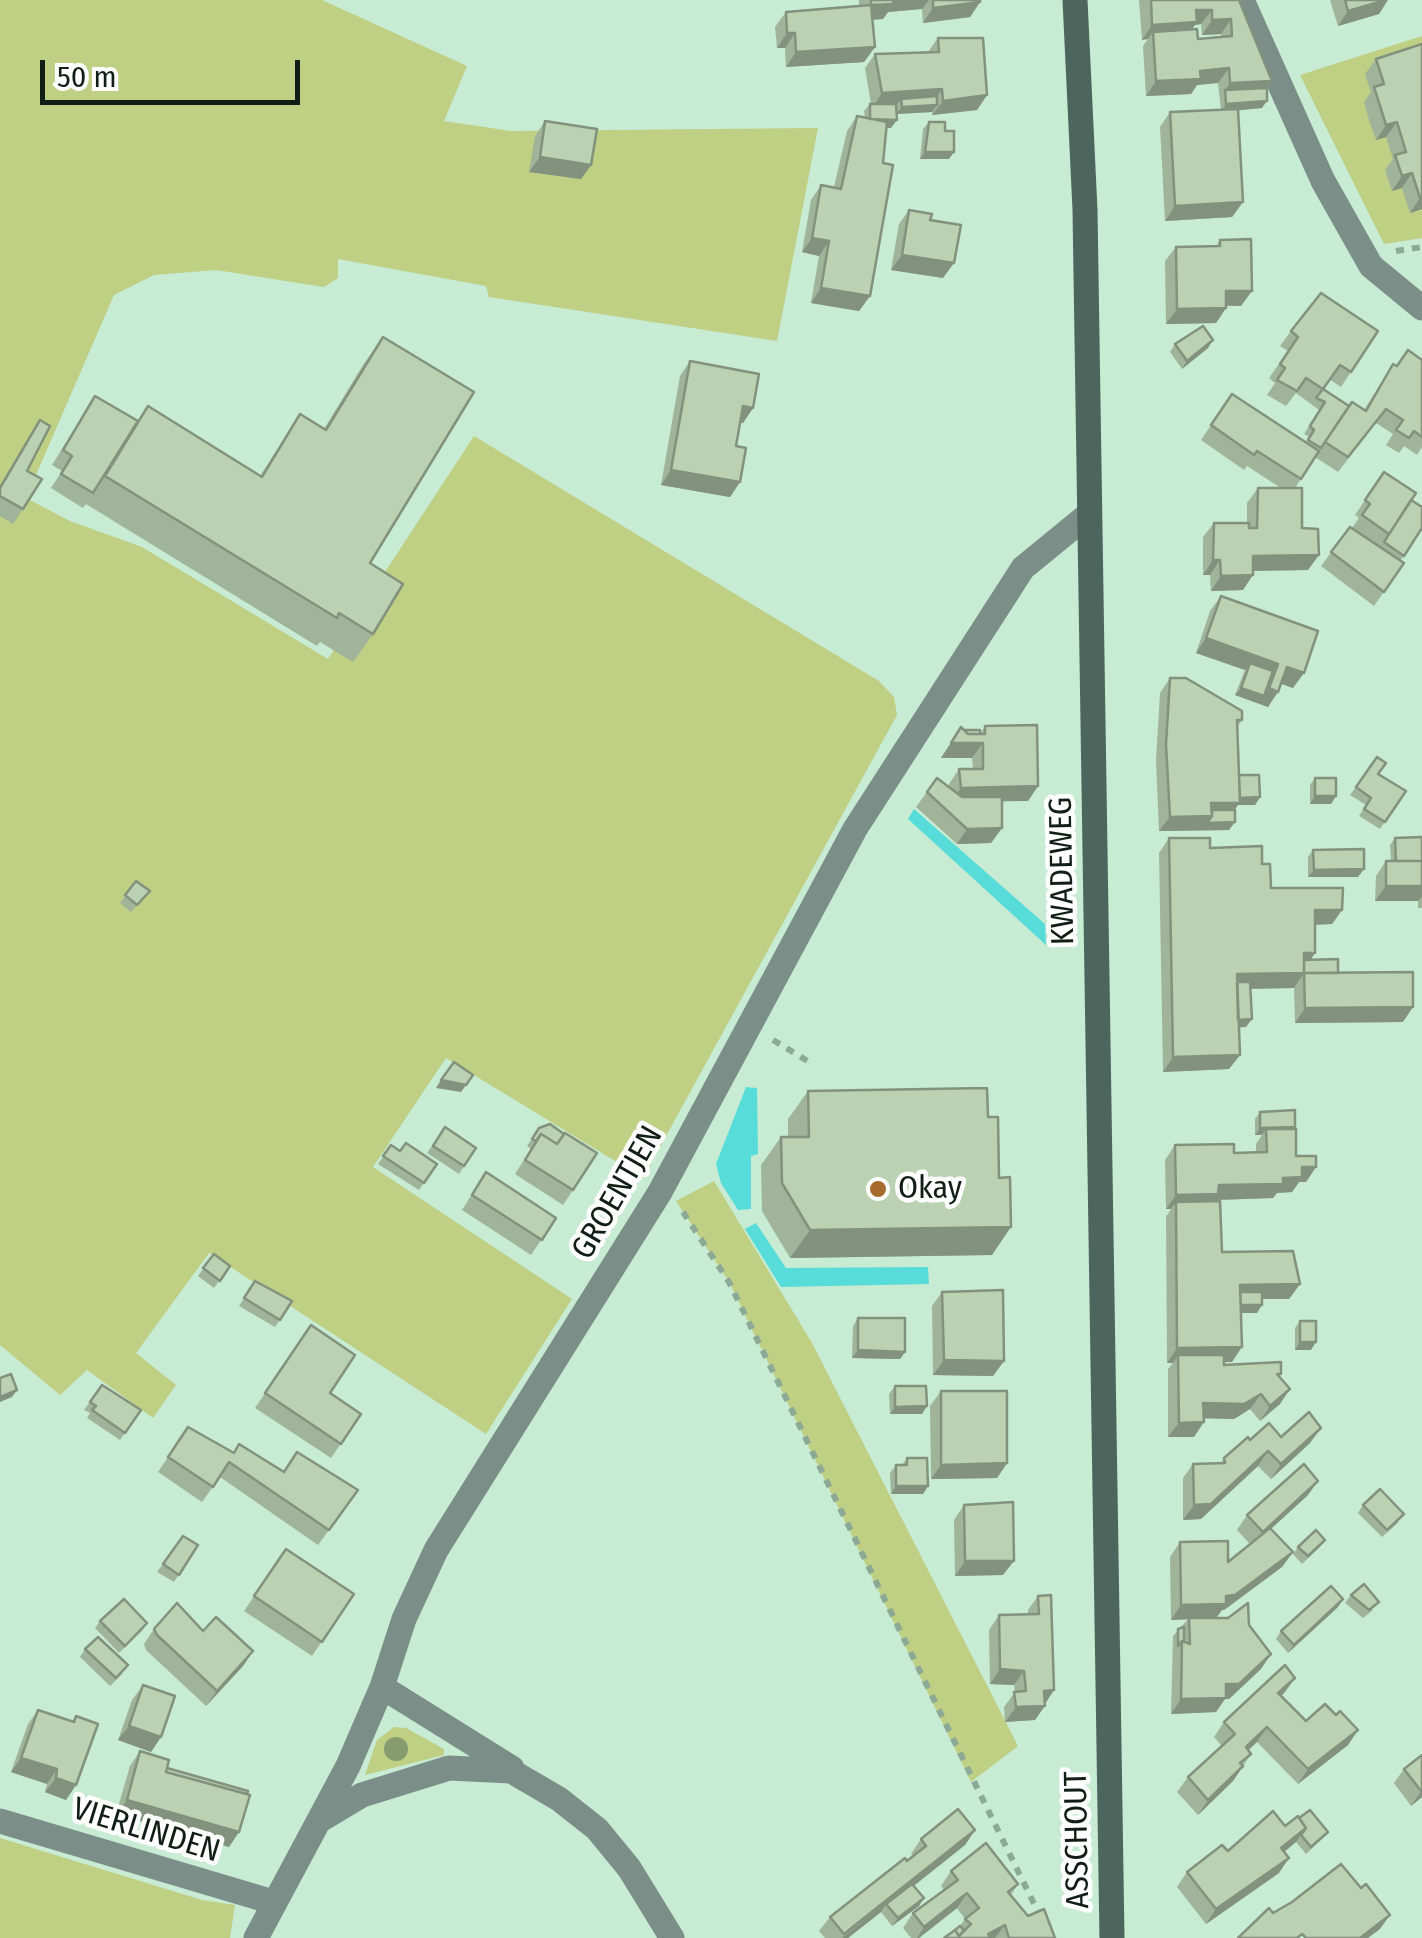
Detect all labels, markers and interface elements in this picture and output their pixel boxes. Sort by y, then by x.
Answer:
scale bar [45,40,305,102]
text: 50 m [57,59,117,95]
street label: KWADEWEG [1043,797,1083,945]
street label: GROENTJEN [564,1120,672,1266]
place label: Okay [898,1170,962,1208]
marker: Okay [867,1178,889,1200]
street label: ASSCHOUT [1058,1771,1098,1909]
street label: VIERLINDEN [68,1790,224,1872]

